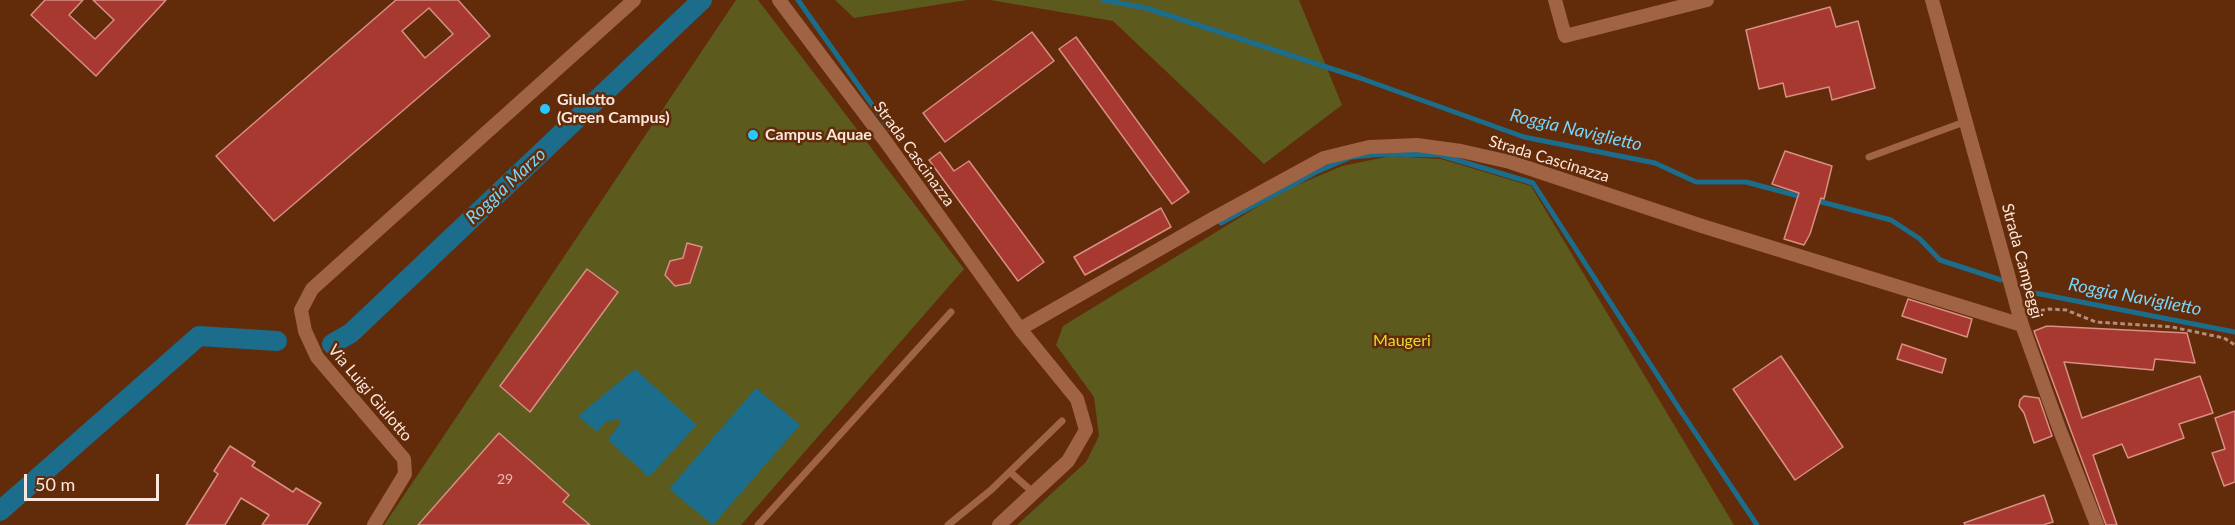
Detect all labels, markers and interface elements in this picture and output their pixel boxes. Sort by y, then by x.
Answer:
place label: Giulotto (Green Campus) [557,90,670,128]
street label: Strada Cascinazza [869,98,959,210]
marker: Giulotto (Green Campus) [538,102,552,116]
water label: Roggia Naviglietto [1508,104,1644,156]
place label: Campus Aquae [765,125,872,145]
marker: Campus Aquae [746,128,760,142]
street label: Strada Cascinazza [1486,132,1612,186]
water label: Roggia Marzo [461,143,551,229]
street label: Strada Campeggi [1997,201,2047,321]
water label: Roggia Naviglietto [2067,274,2203,320]
park label: Maugeri [1373,331,1431,351]
street label: Via Luigi Giulotto [324,341,416,445]
scale bar [27,462,162,500]
house number: 29 [497,471,513,487]
text: 50 m [35,473,75,495]

